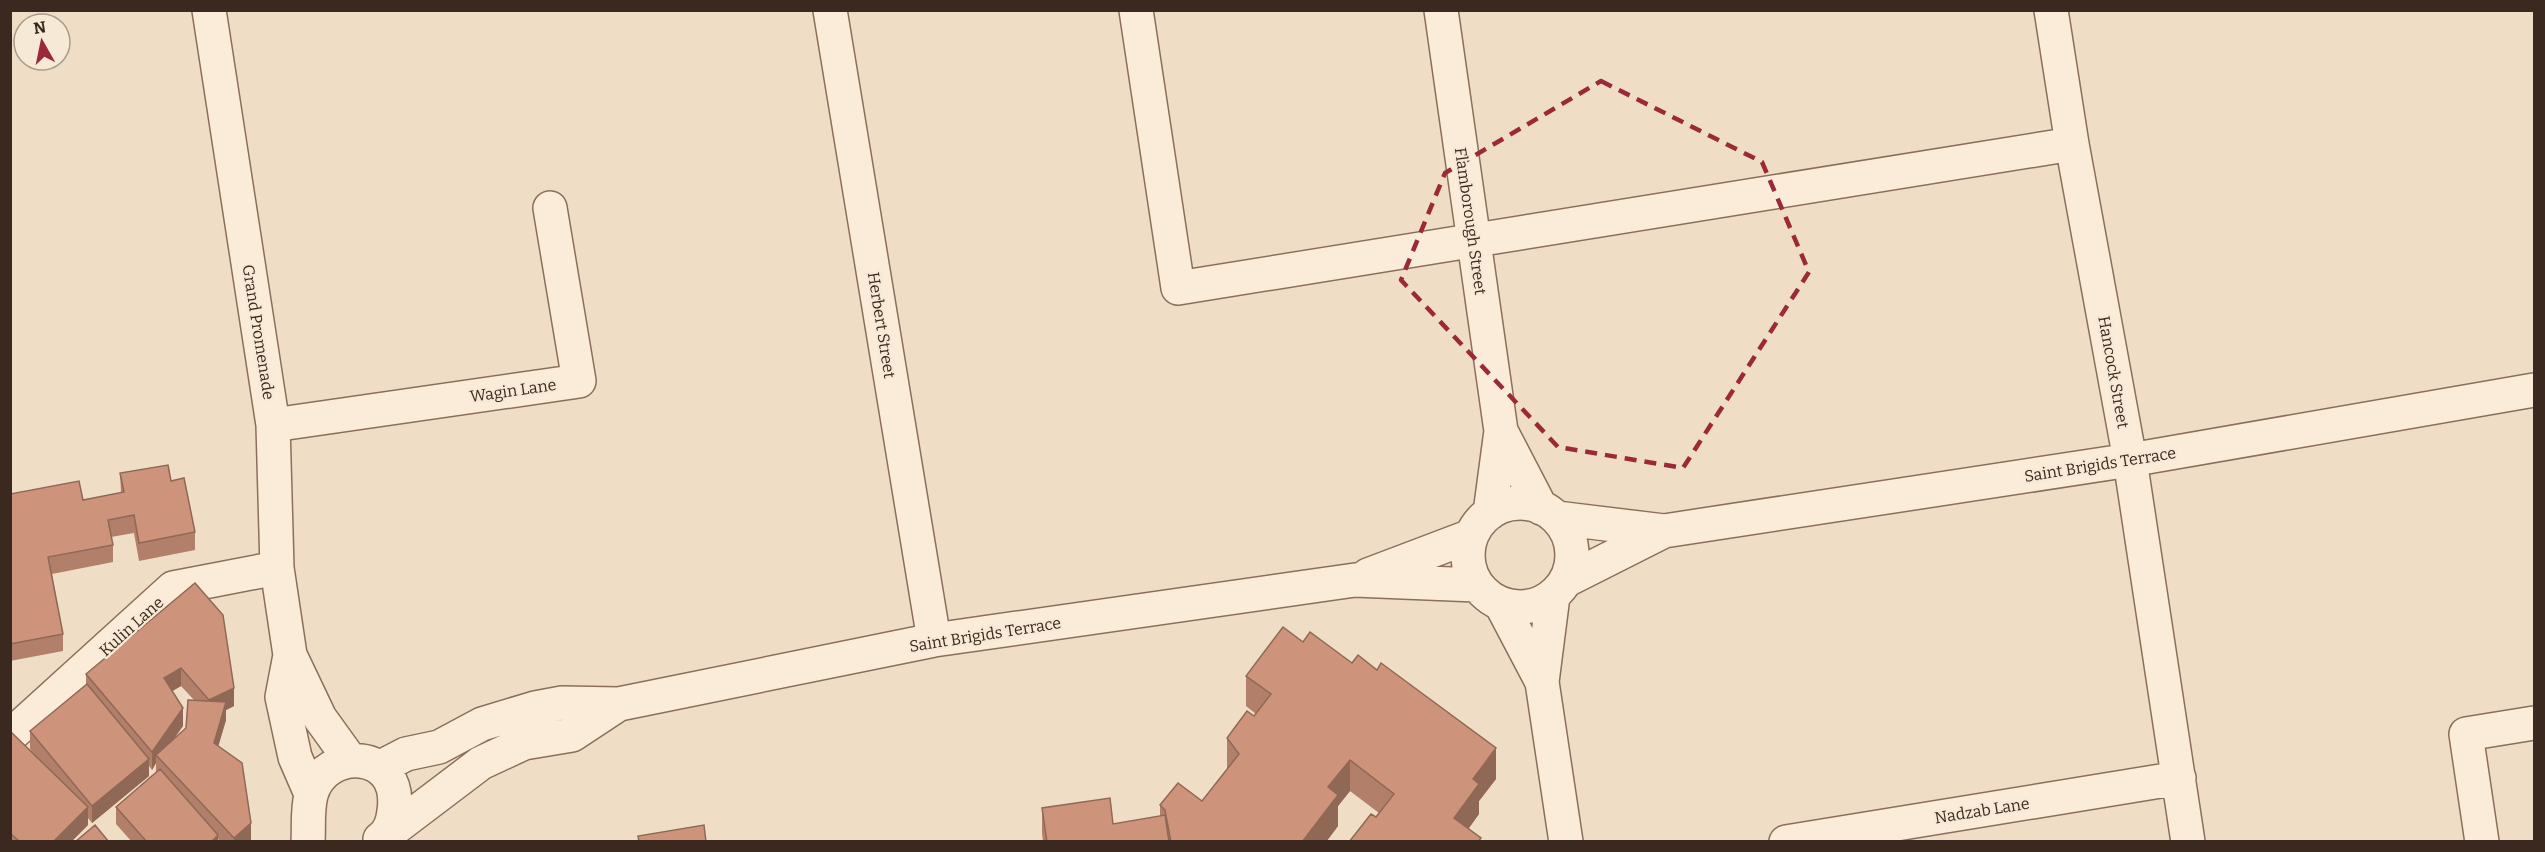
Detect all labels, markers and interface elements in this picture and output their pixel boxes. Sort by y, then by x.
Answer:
north arrow [12,12,72,72]
text: N [32,17,47,38]
street label: Flamborough Street [1451,146,1490,296]
street label: Grand Promenade [238,263,279,401]
street label: Herbert Street [864,271,899,380]
street label: Hancock Street [2094,314,2133,430]
street label: Wagin Lane [469,375,557,406]
street label: Saint Brigids Terrace [2023,443,2177,486]
street label: Kulin Lane [95,593,167,660]
street label: Saint Brigids Terrace [908,613,1062,656]
street label: Nadzab Lane [1933,794,2031,827]

